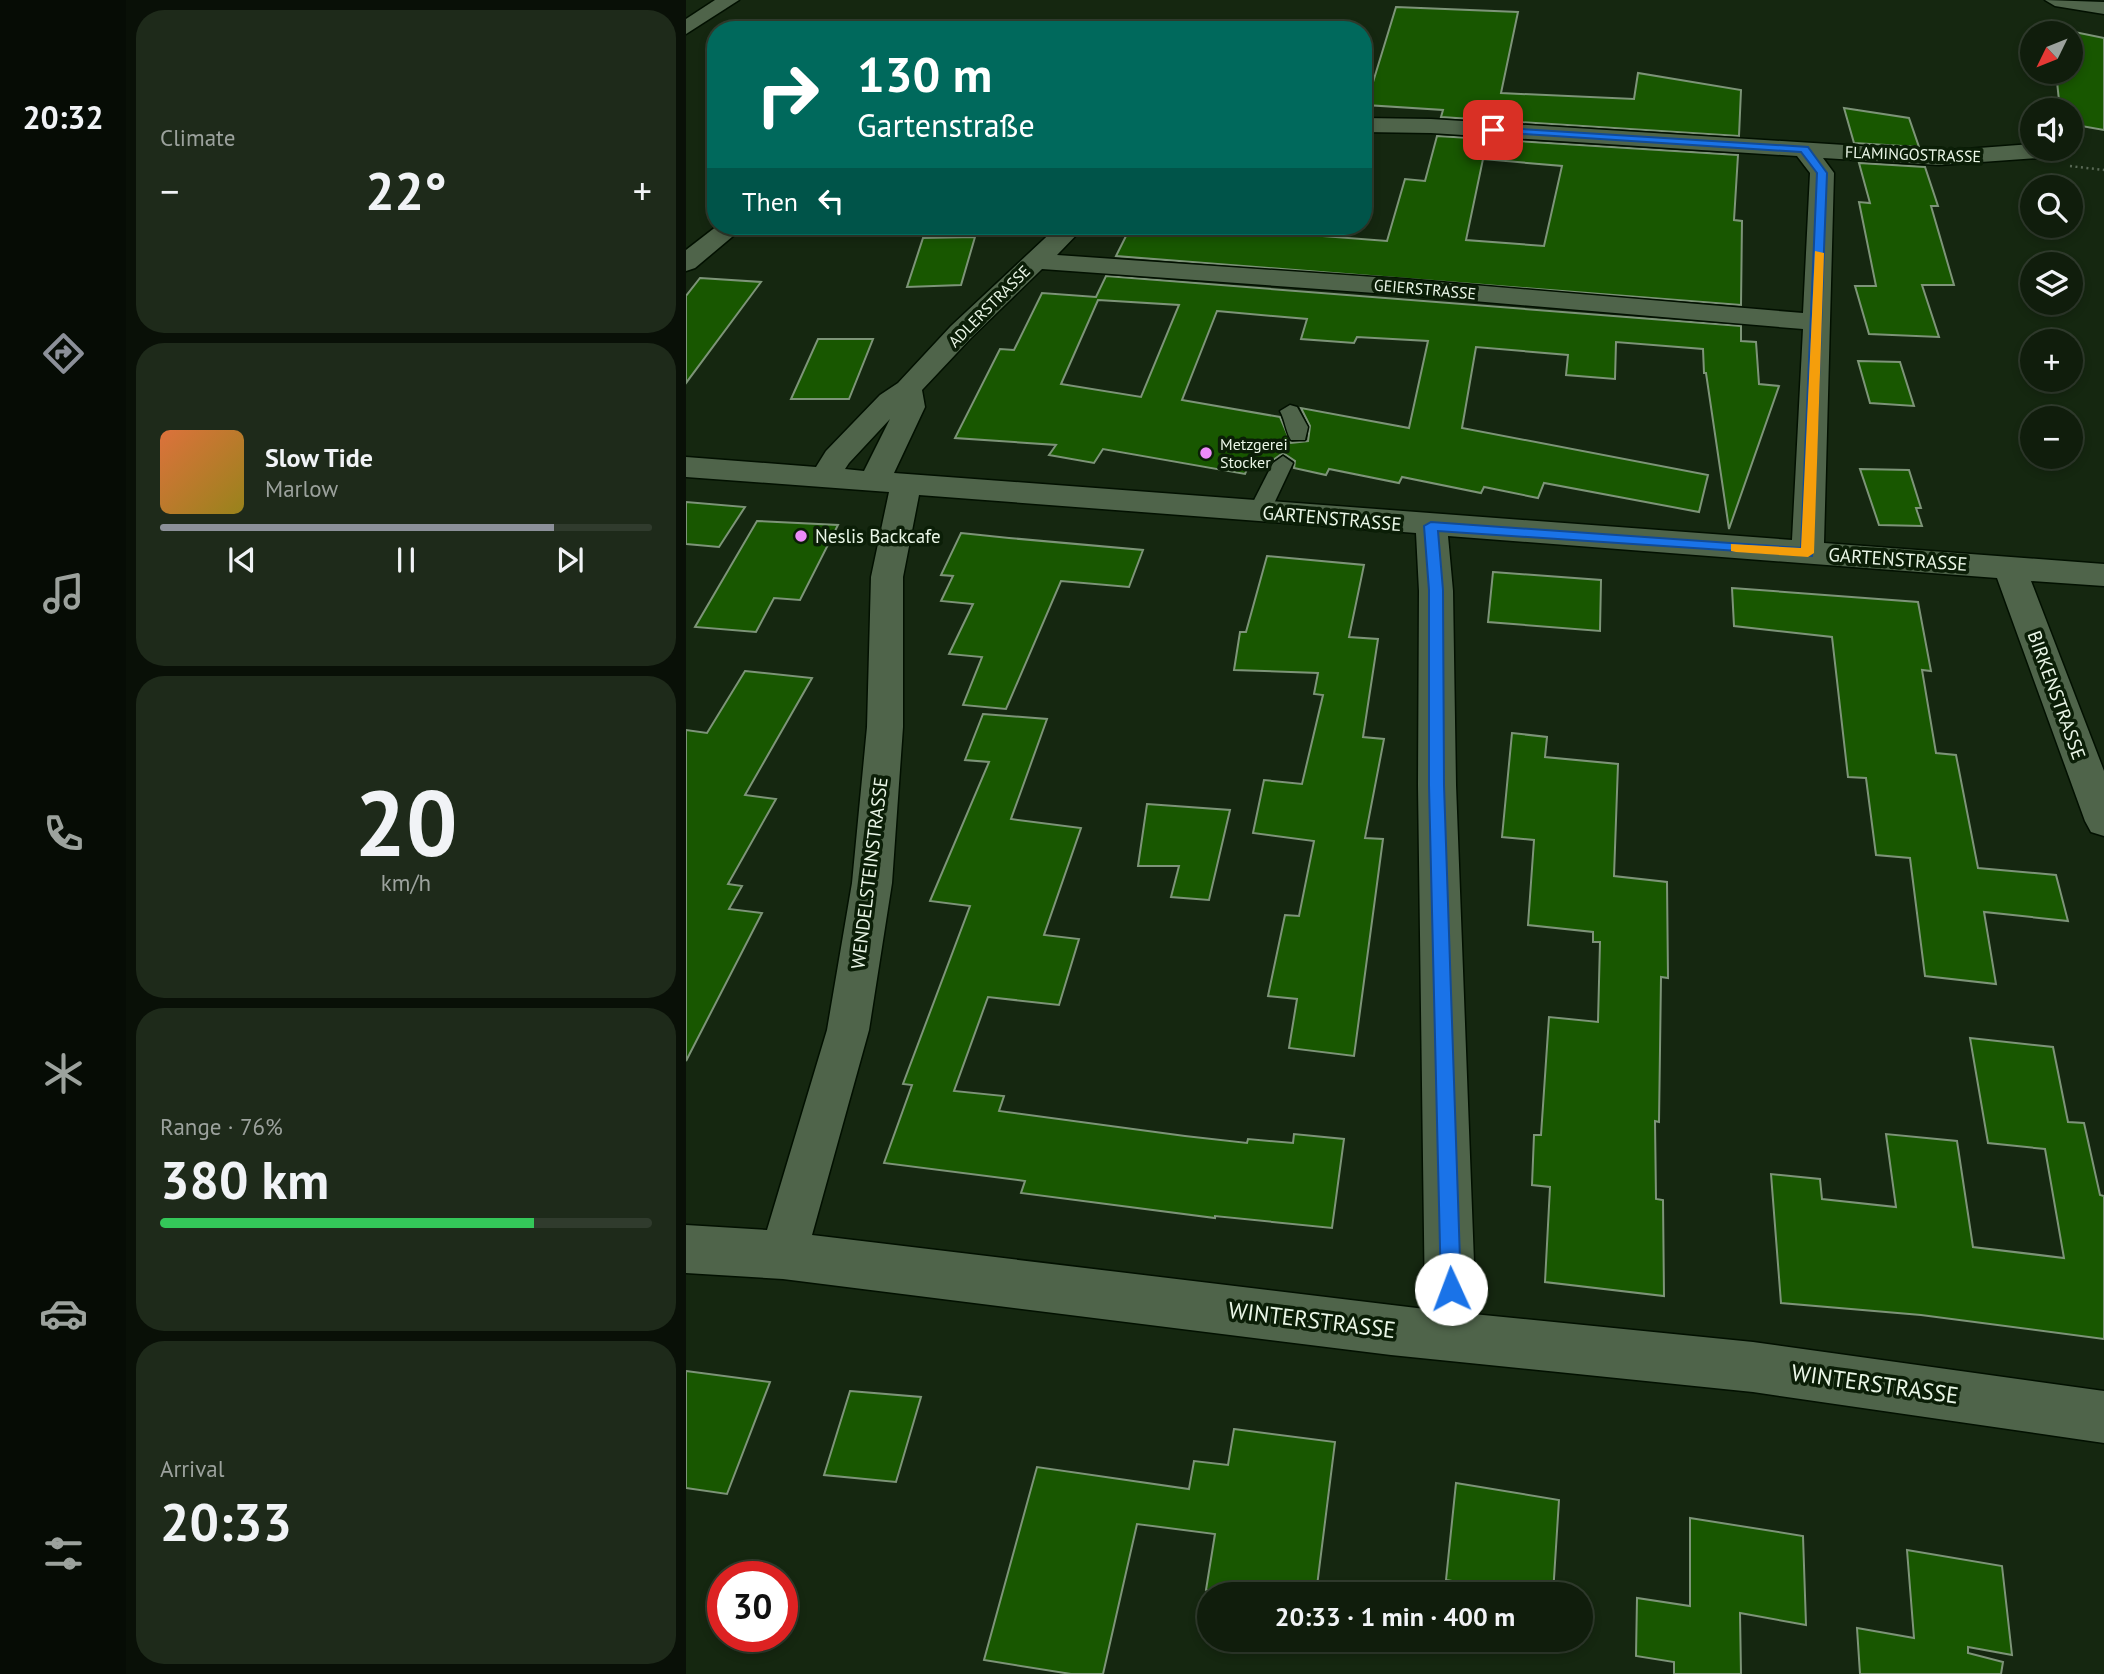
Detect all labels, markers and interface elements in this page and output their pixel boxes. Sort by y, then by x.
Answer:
north arrow [2020,21,2082,84]
map controls [2020,21,2083,469]
text: 130 m [857,42,992,106]
icon: right [742,49,833,140]
text: 20:32 [22,96,104,138]
button: sound [2020,98,2083,161]
pin [1463,100,1523,160]
text: Gartenstraße [857,104,1035,146]
icon: arrive [1474,111,1512,149]
text: Climate [160,123,235,152]
street label: FLAMINGOSTRASSE [1845,142,1981,166]
text: 22° [365,157,447,224]
text: − [160,166,179,215]
text: + [633,166,652,215]
button: search [2020,175,2083,238]
icon: left [812,182,850,220]
text: Then [742,185,798,218]
button: layers [2020,252,2083,315]
street label: ADLERSTRASSE [944,261,1034,351]
street label: GEIERSTRASSE [1373,275,1477,303]
icon: directions [39,329,88,378]
button: + [2020,329,2083,392]
button: − [2020,406,2083,469]
place label: Metzgerei Stocker [1220,434,1288,472]
text: Slow Tide [265,441,373,474]
marker: Metzgerei Stocker [1198,445,1214,461]
text: Marlow [265,474,338,503]
street label: GARTENSTRASSE [1262,500,1402,536]
place label: Neslis Backcafe [815,524,941,548]
marker: Neslis Backcafe [793,528,809,544]
icon: previous [223,541,261,579]
icon: pause [387,541,425,579]
icon: next [551,541,589,579]
street label: GARTENSTRASSE [1828,542,1968,576]
icon: music [39,569,88,618]
street label: BIRKENSTRASSE [2023,627,2091,763]
text: 20 [354,763,458,881]
street label: WENDELSTEINSTRASSE [845,776,893,970]
icon: phone [39,809,88,858]
text: km/h [381,868,431,897]
icon: climate [39,1049,88,1098]
text: Range · 76% [160,1112,283,1141]
text: 380 km [160,1146,329,1213]
position arrow [1414,1252,1488,1326]
icon: car [39,1289,88,1338]
street label: WINTERSTRASSE [1227,1295,1397,1344]
street label: WINTERSTRASSE [1790,1357,1960,1410]
text: Arrival [160,1454,224,1483]
text: 20:33 [160,1488,292,1555]
icon: filters [39,1529,88,1578]
speed limit sign: 30 [707,1561,798,1652]
text: 20:33 · 1 min · 400 m [1275,1600,1515,1633]

